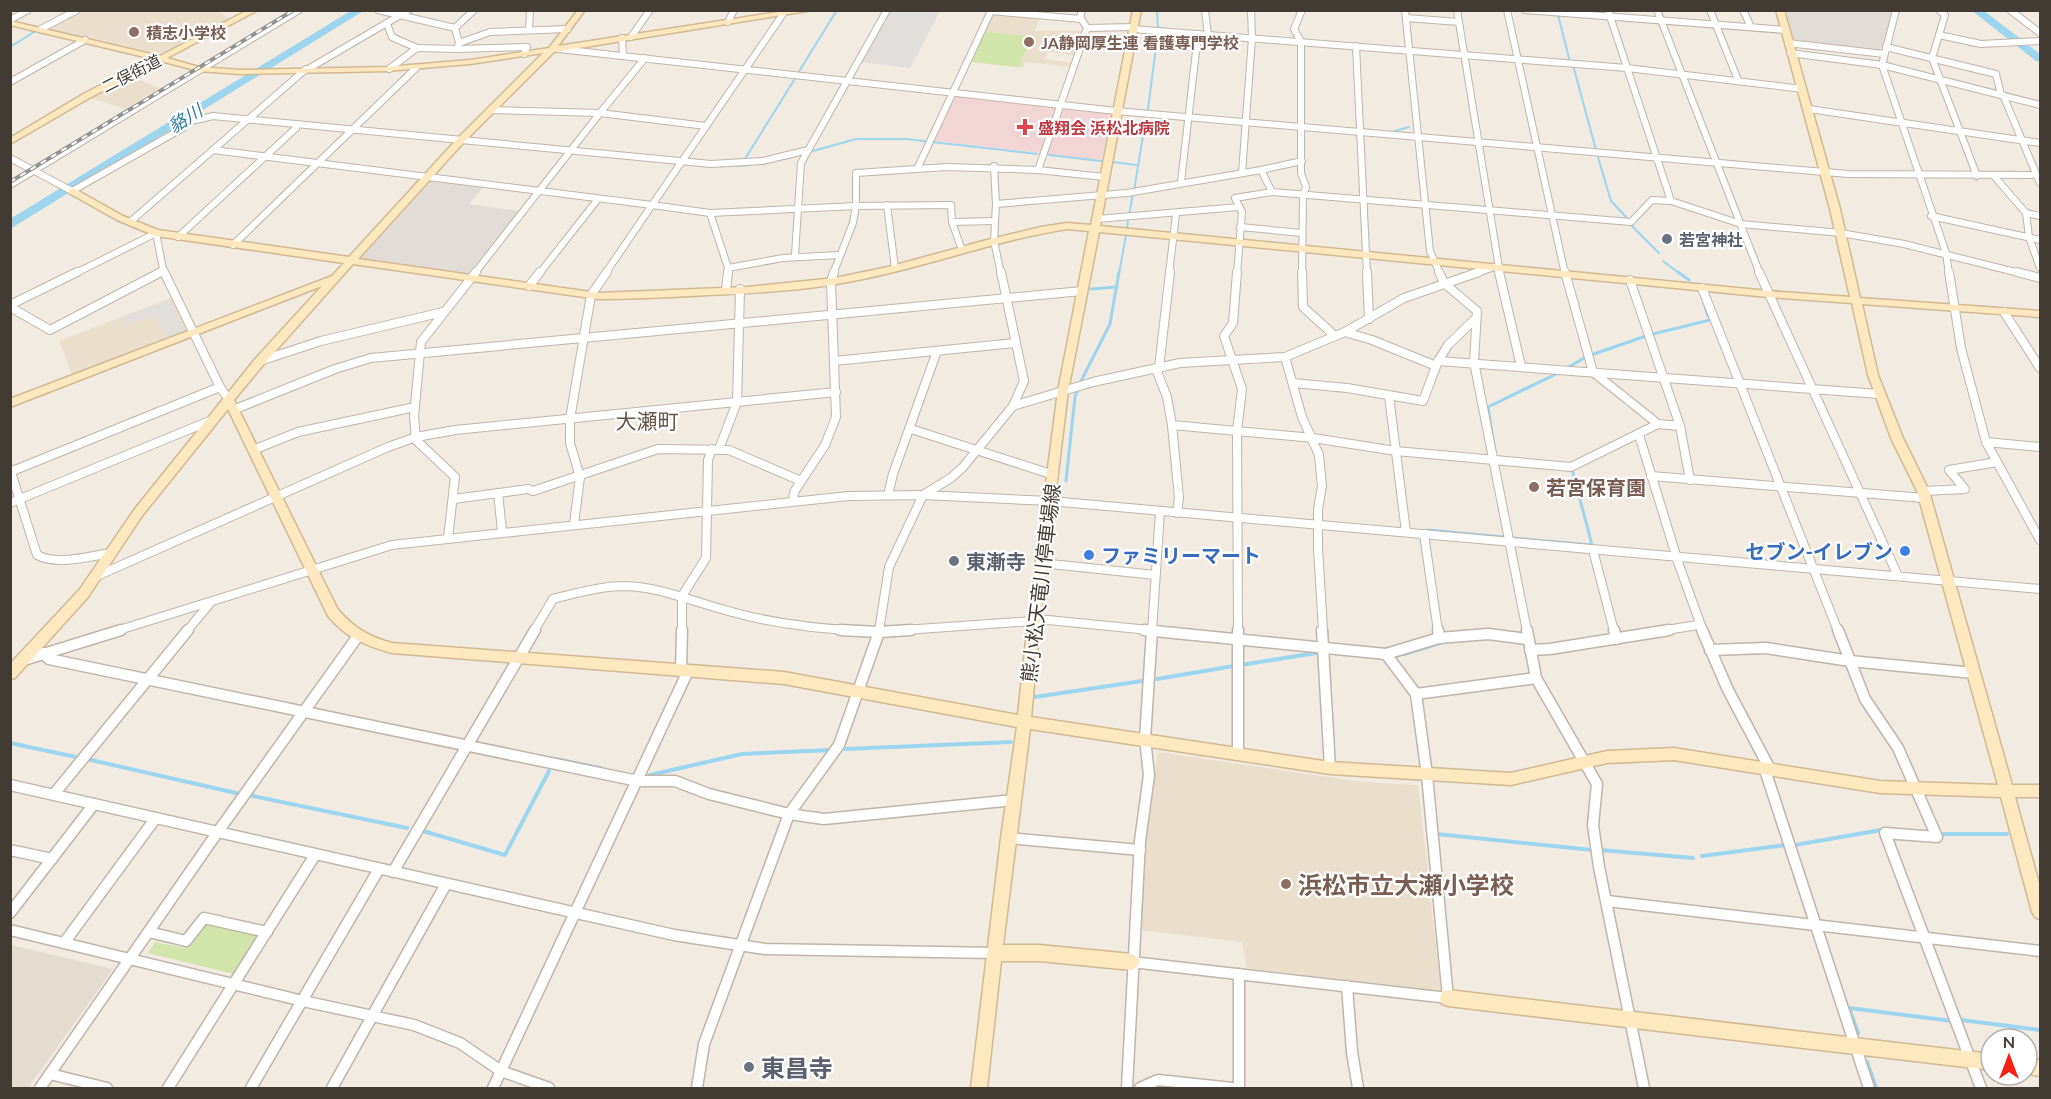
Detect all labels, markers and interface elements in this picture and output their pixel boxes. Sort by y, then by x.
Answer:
place label: 積志小学校 [146,23,226,42]
marker: 積志小学校 [127,25,141,39]
place label: JA静岡厚生連 看護専門学校 [1041,33,1239,52]
marker: JA静岡厚生連 看護専門学校 [1022,35,1036,49]
street label: 二俣街道 [98,50,164,96]
water label: 貉川 [164,98,208,137]
marker: 盛翔会 浜松北病院 [1016,118,1034,136]
place label: 盛翔会 浜松北病院 [1038,118,1170,137]
place label: 若宮神社 [1679,230,1743,249]
marker: 若宮神社 [1660,232,1674,246]
district label: 大瀬町 [616,408,679,433]
place label: 若宮保育園 [1546,475,1646,499]
marker: 若宮保育園 [1527,480,1541,494]
street label: 熊小松天竜川停車場線 [1016,482,1064,684]
place label: セブン-イレブン [1746,539,1893,563]
place label: ファミリーマート [1101,543,1261,567]
marker: セブン-イレブン [1898,544,1912,558]
marker: ファミリーマート [1082,548,1096,562]
place label: 東漸寺 [966,549,1026,573]
marker: 東漸寺 [947,554,961,568]
place label: 浜松市立大瀬小学校 [1298,870,1514,899]
marker: 浜松市立大瀬小学校 [1279,877,1293,891]
north arrow [1979,1027,2039,1087]
text: N [2003,1032,2015,1051]
place label: 東昌寺 [761,1053,833,1082]
marker: 東昌寺 [742,1060,756,1074]

